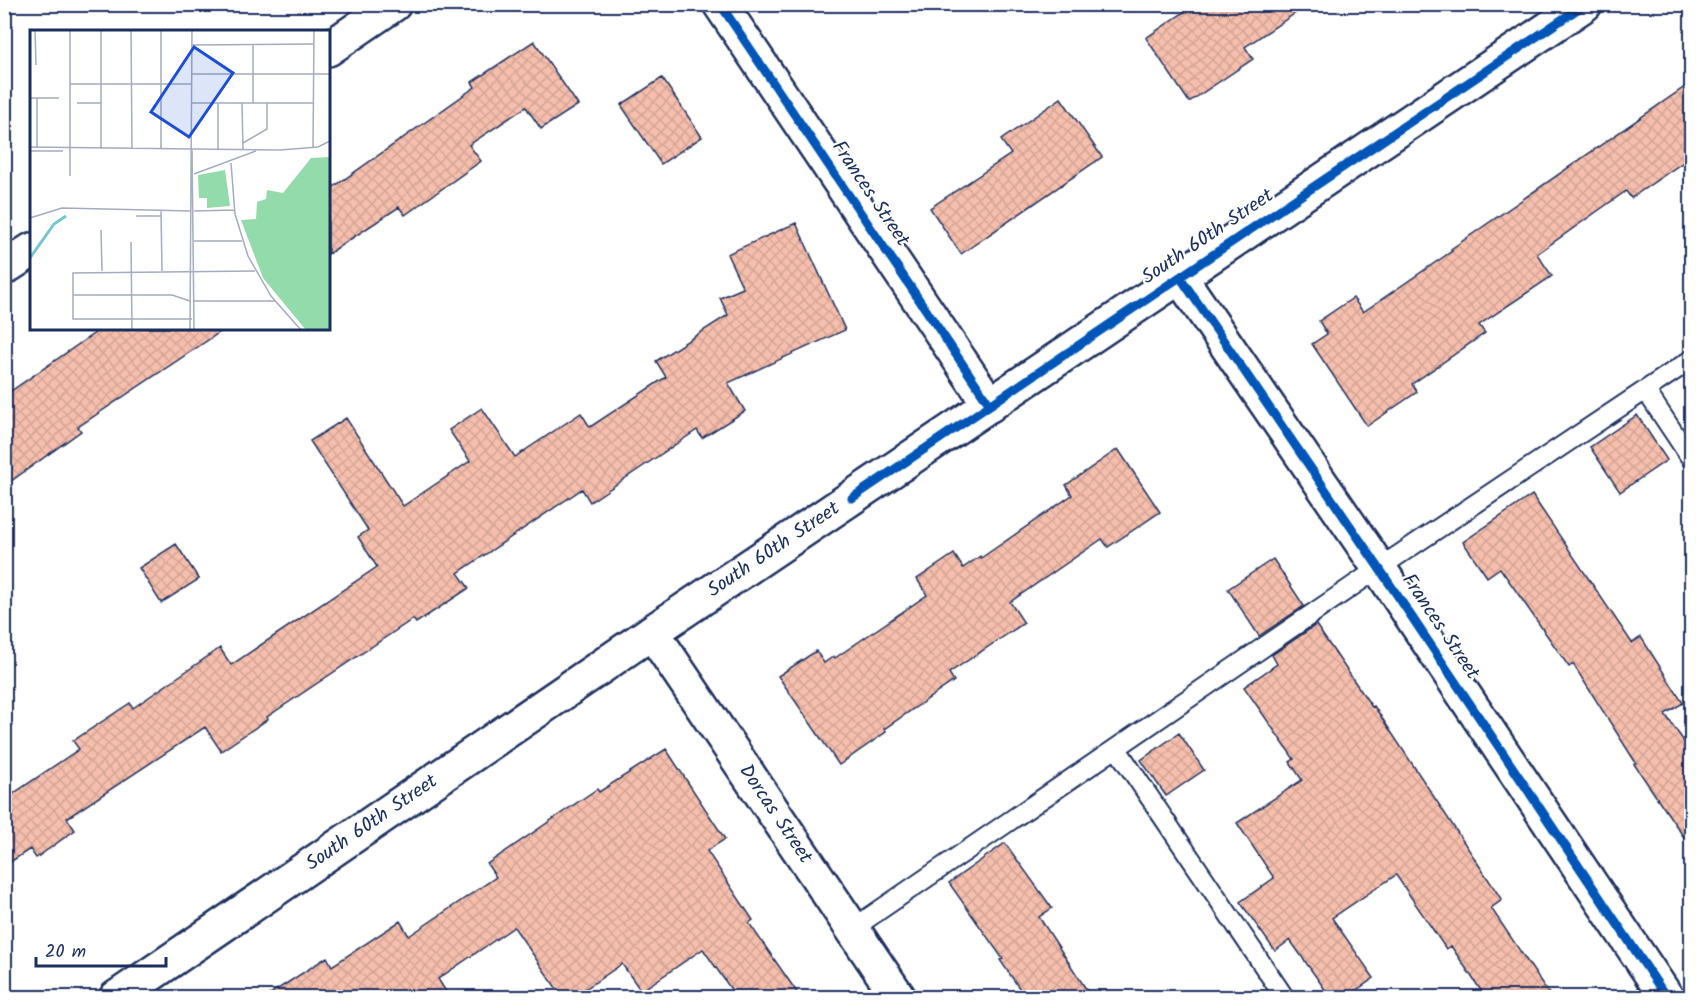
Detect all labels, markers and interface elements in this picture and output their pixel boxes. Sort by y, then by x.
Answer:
inset map [30,30,330,330]
street label: Frances Street [823,134,918,254]
street label: South 60th Street [1135,181,1281,293]
street label: South 60th Street [701,493,847,606]
street label: Frances Street [1393,567,1488,687]
street label: Dorcas Street [730,758,820,871]
street label: South 60th Street [299,766,445,880]
scale bar [36,930,166,968]
text: 20 m [45,938,86,967]

